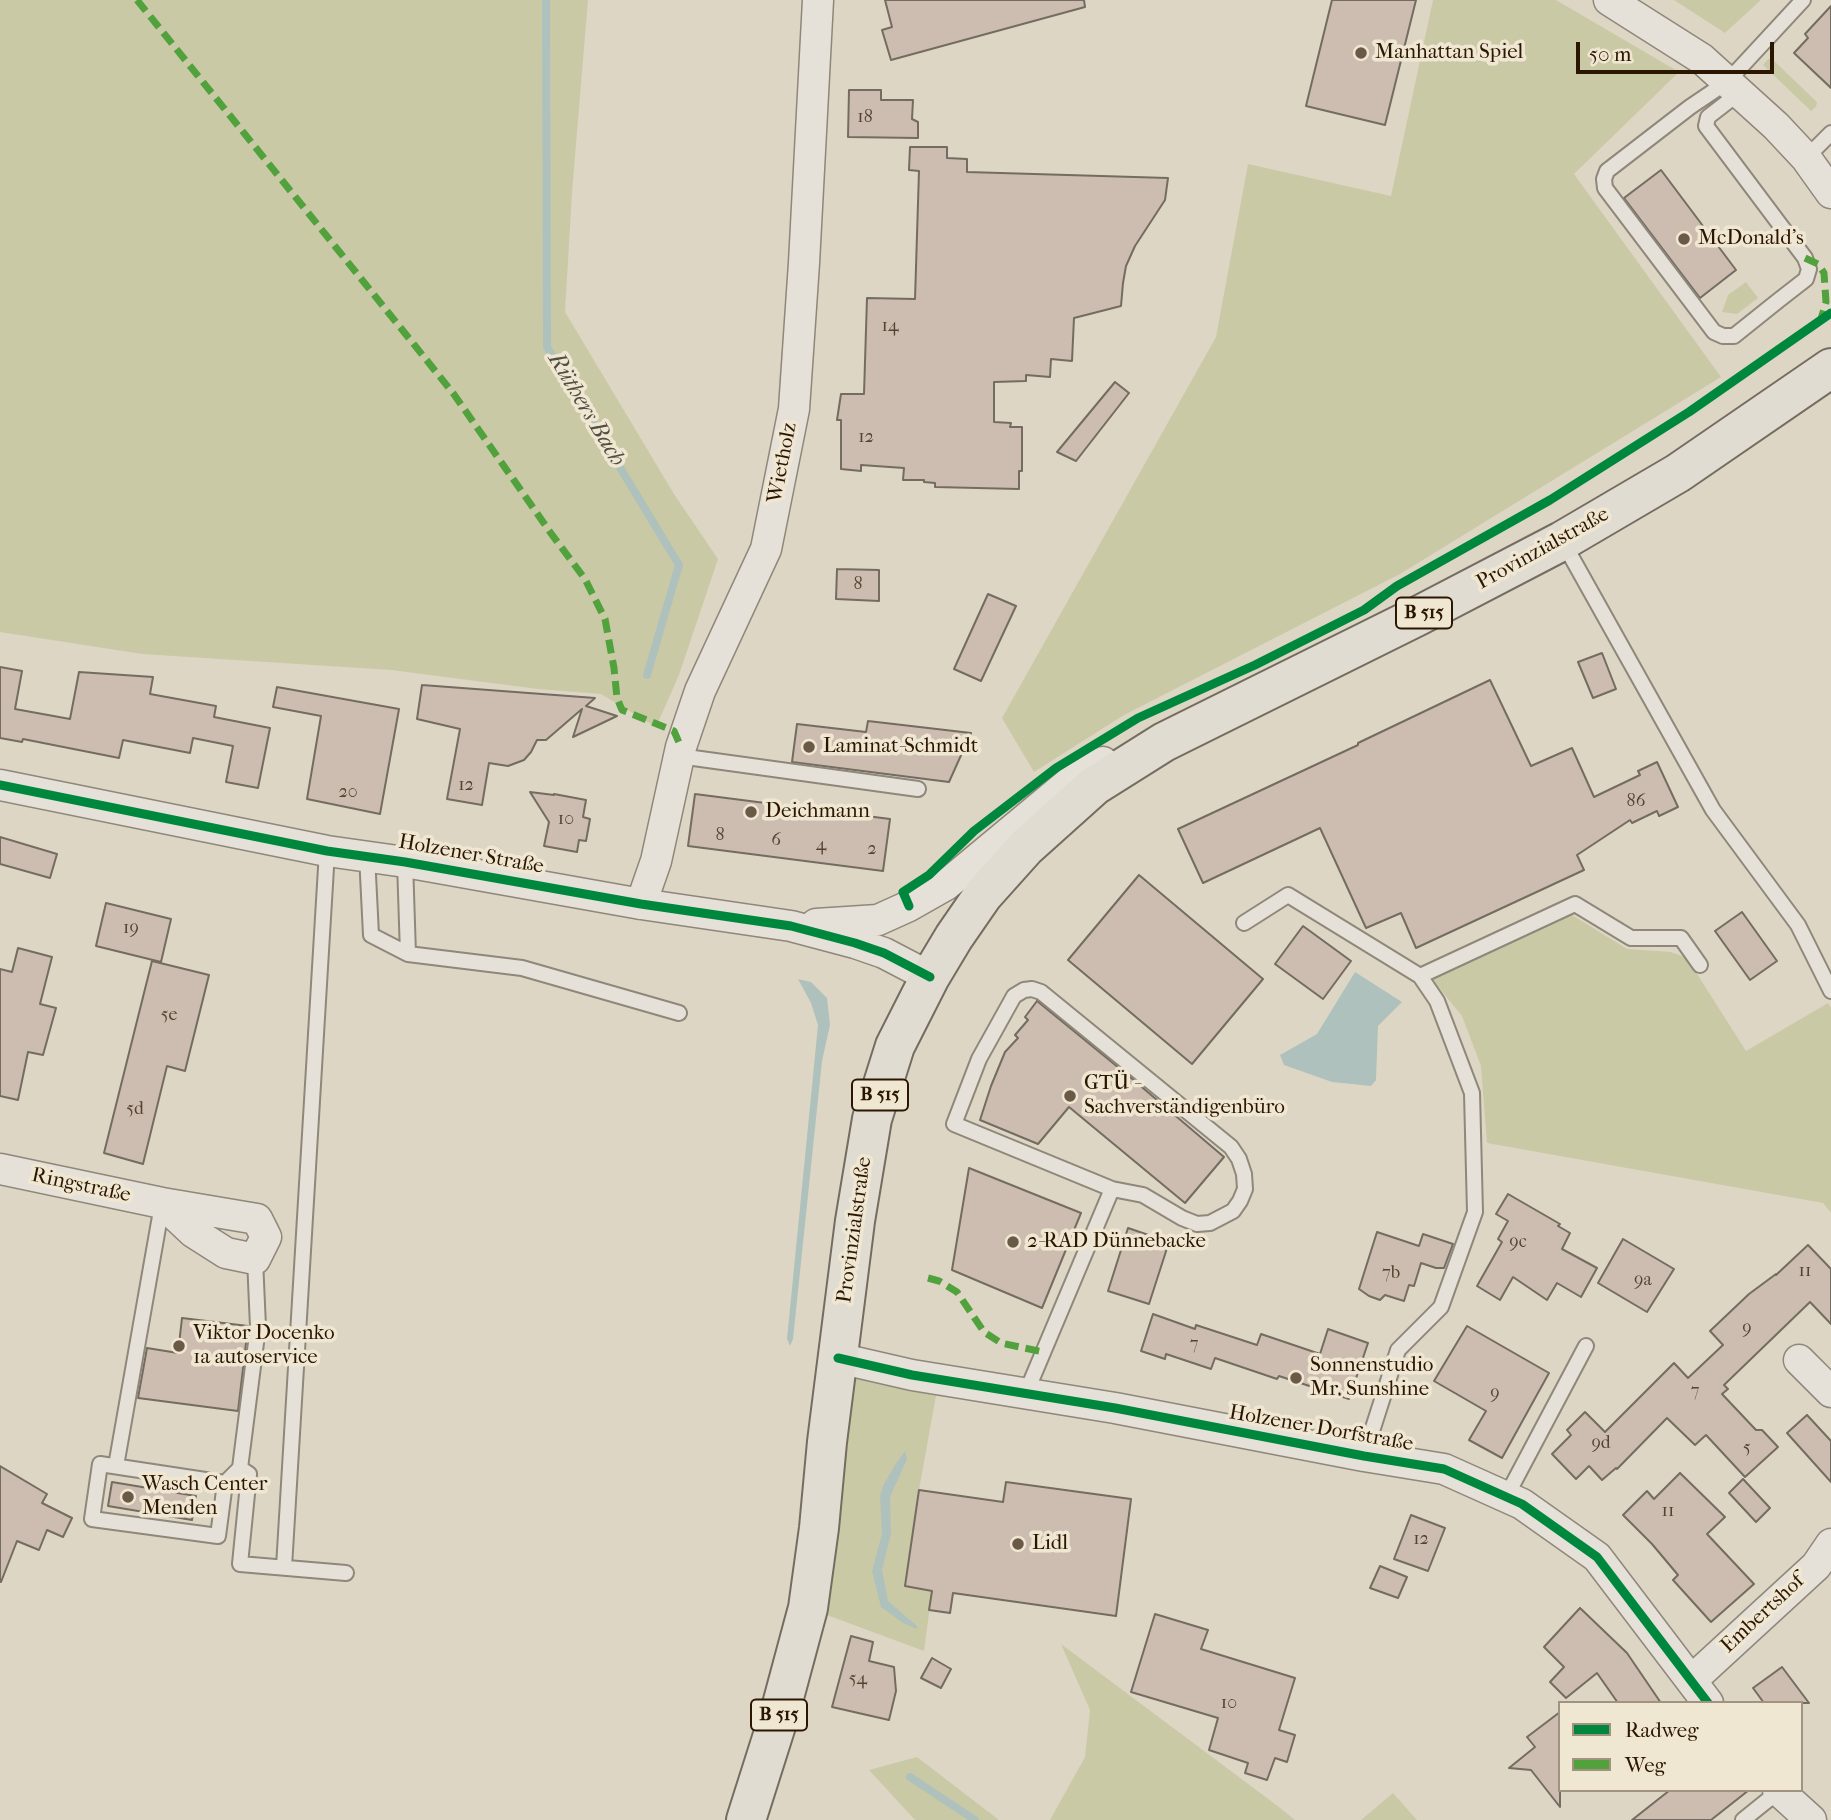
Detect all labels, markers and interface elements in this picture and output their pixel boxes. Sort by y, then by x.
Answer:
scale bar [1579,28,1777,72]
place label: Manhattan Spiel [1375,40,1523,66]
text: 50 m [1589,42,1632,66]
marker: Manhattan Spiel [1353,45,1369,61]
house number: 18 [857,107,873,129]
place label: McDonald's [1698,226,1804,252]
marker: McDonald's [1676,231,1692,247]
house number: 14 [881,316,899,338]
water label: Rüthers Bach [541,348,631,472]
street label: Wietholz [763,420,803,506]
house number: 12 [858,427,874,449]
street label: Provinzialstraße [1472,502,1614,596]
house number: 8 [853,574,863,596]
road number: B 515 [1396,598,1452,628]
place label: Laminat-Schmidt [823,734,978,760]
marker: Laminat-Schmidt [801,739,817,755]
house number: 12 [458,775,474,797]
house number: 20 [338,782,358,804]
house number: 86 [1627,791,1645,813]
place label: Deichmann [765,799,870,825]
marker: Deichmann [743,804,759,820]
house number: 10 [558,809,574,831]
house number: 8 [715,825,725,847]
street label: Holzener Straße [396,830,546,880]
house number: 6 [771,830,781,852]
house number: 4 [816,835,826,857]
house number: 2 [867,839,877,861]
house number: 19 [123,918,139,940]
house number: 5e [161,1005,177,1027]
place label: GTÜ - Sachverständigenbüro [1084,1071,1285,1121]
road number: B 515 [852,1079,908,1110]
marker: GTÜ - Sachverständigenbüro [1062,1088,1078,1104]
house number: 5d [126,1099,144,1121]
street label: Provinzialstraße [832,1155,878,1305]
street label: Ringstraße [29,1163,133,1209]
place label: 2-RAD Dünnebacke [1027,1229,1206,1255]
house number: 9c [1509,1232,1527,1254]
marker: 2-RAD Dünnebacke [1005,1234,1021,1250]
house number: 11 [1799,1261,1811,1283]
house number: 7b [1382,1263,1400,1285]
house number: 9a [1634,1270,1652,1292]
house number: 9 [1742,1318,1752,1340]
place label: Viktor Docenko 1a autoservice [193,1321,335,1371]
house number: 7 [1190,1334,1198,1356]
marker: Viktor Docenko 1a autoservice [171,1338,187,1354]
place label: Sonnenstudio Mr. Sunshine [1310,1353,1433,1403]
marker: Sonnenstudio Mr. Sunshine [1288,1370,1304,1386]
house number: 7 [1691,1381,1699,1403]
house number: 9 [1490,1383,1500,1405]
street label: Holzener Dorfstraße [1227,1400,1415,1458]
house number: 9d [1591,1433,1611,1455]
house number: 5 [1743,1438,1751,1460]
place label: Wasch Center Menden [142,1472,267,1522]
marker: Wasch Center Menden [120,1489,136,1505]
house number: 11 [1662,1501,1674,1523]
house number: 12 [1413,1529,1429,1551]
place label: Lidl [1032,1531,1068,1557]
marker: Lidl [1010,1536,1026,1552]
street label: Embertshof [1716,1569,1810,1659]
house number: 54 [849,1669,867,1691]
house number: 10 [1221,1693,1237,1715]
road number: B 515 [751,1700,807,1730]
legend [1558,1701,1803,1792]
text: Radweg [1625,1718,1698,1742]
text: Weg [1625,1753,1666,1777]

